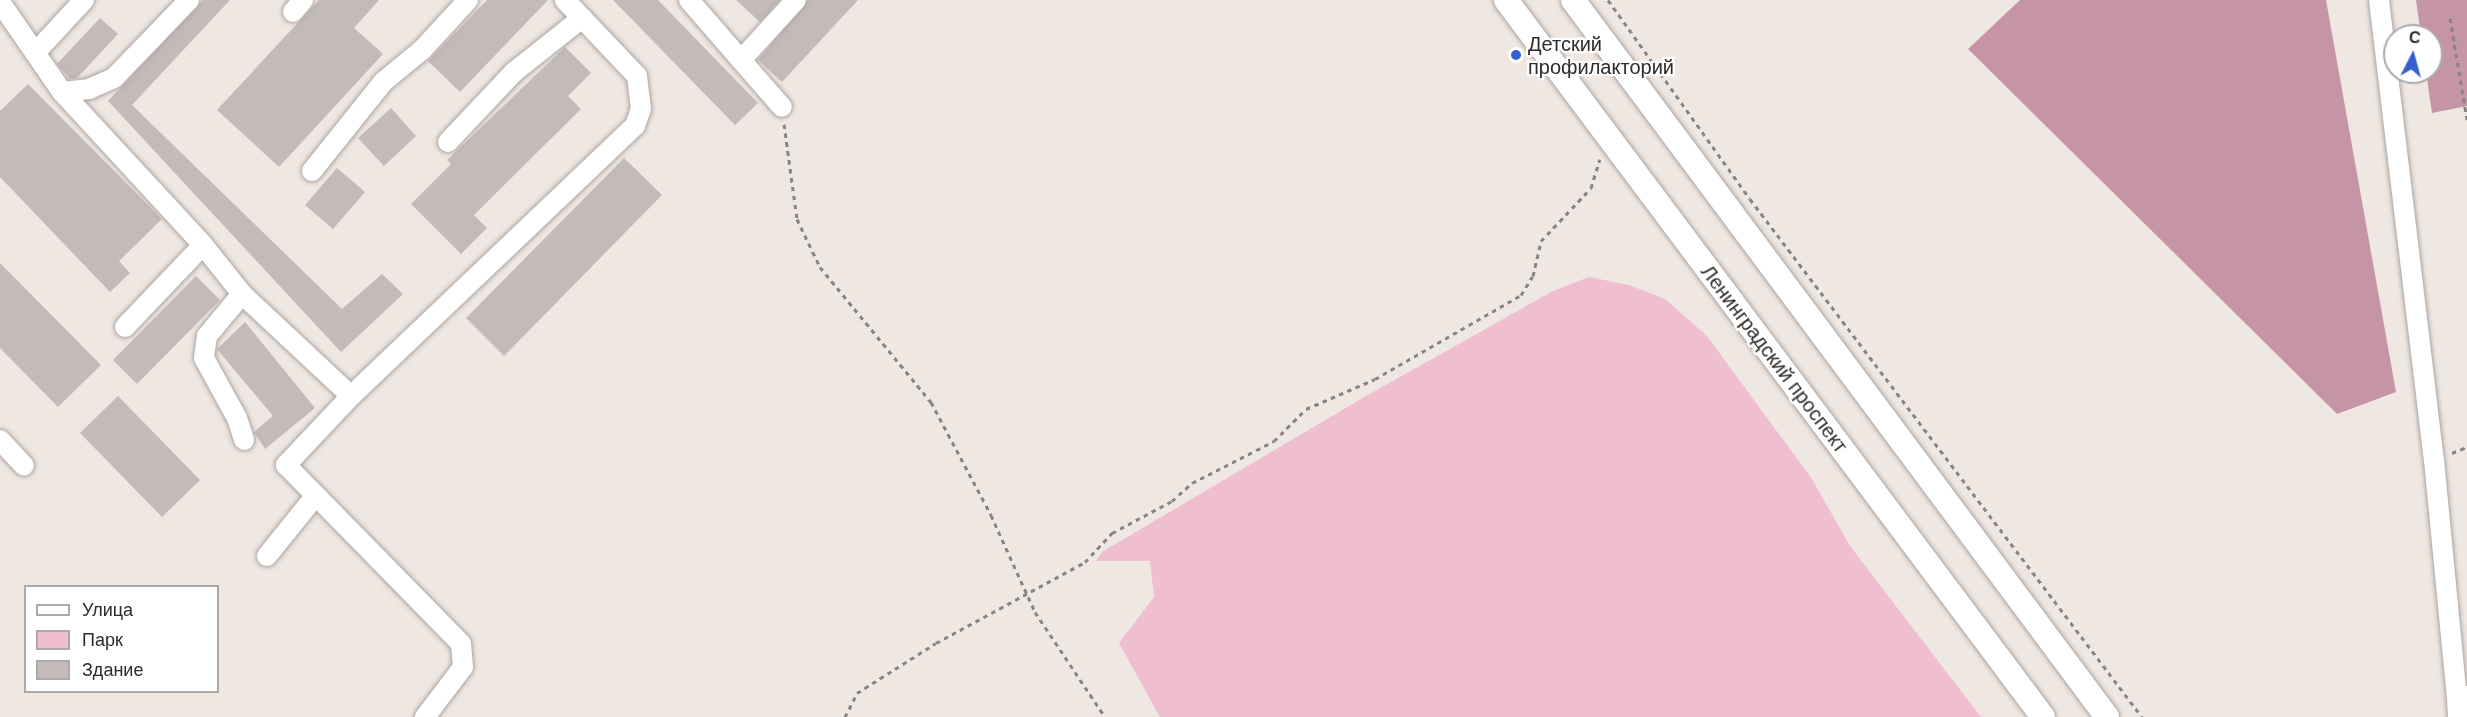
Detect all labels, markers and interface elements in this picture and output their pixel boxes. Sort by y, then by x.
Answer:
north arrow [2383,24,2443,84]
text: С [2408,29,2421,47]
place label: Детский профилакторий [1528,32,1674,79]
marker: Детский профилакторий [1509,48,1523,62]
street label: Ленинградский проспект [1696,261,1852,457]
legend [24,585,219,693]
text: Улица [82,600,133,620]
text: Парк [82,630,123,650]
text: Здание [82,660,143,680]

